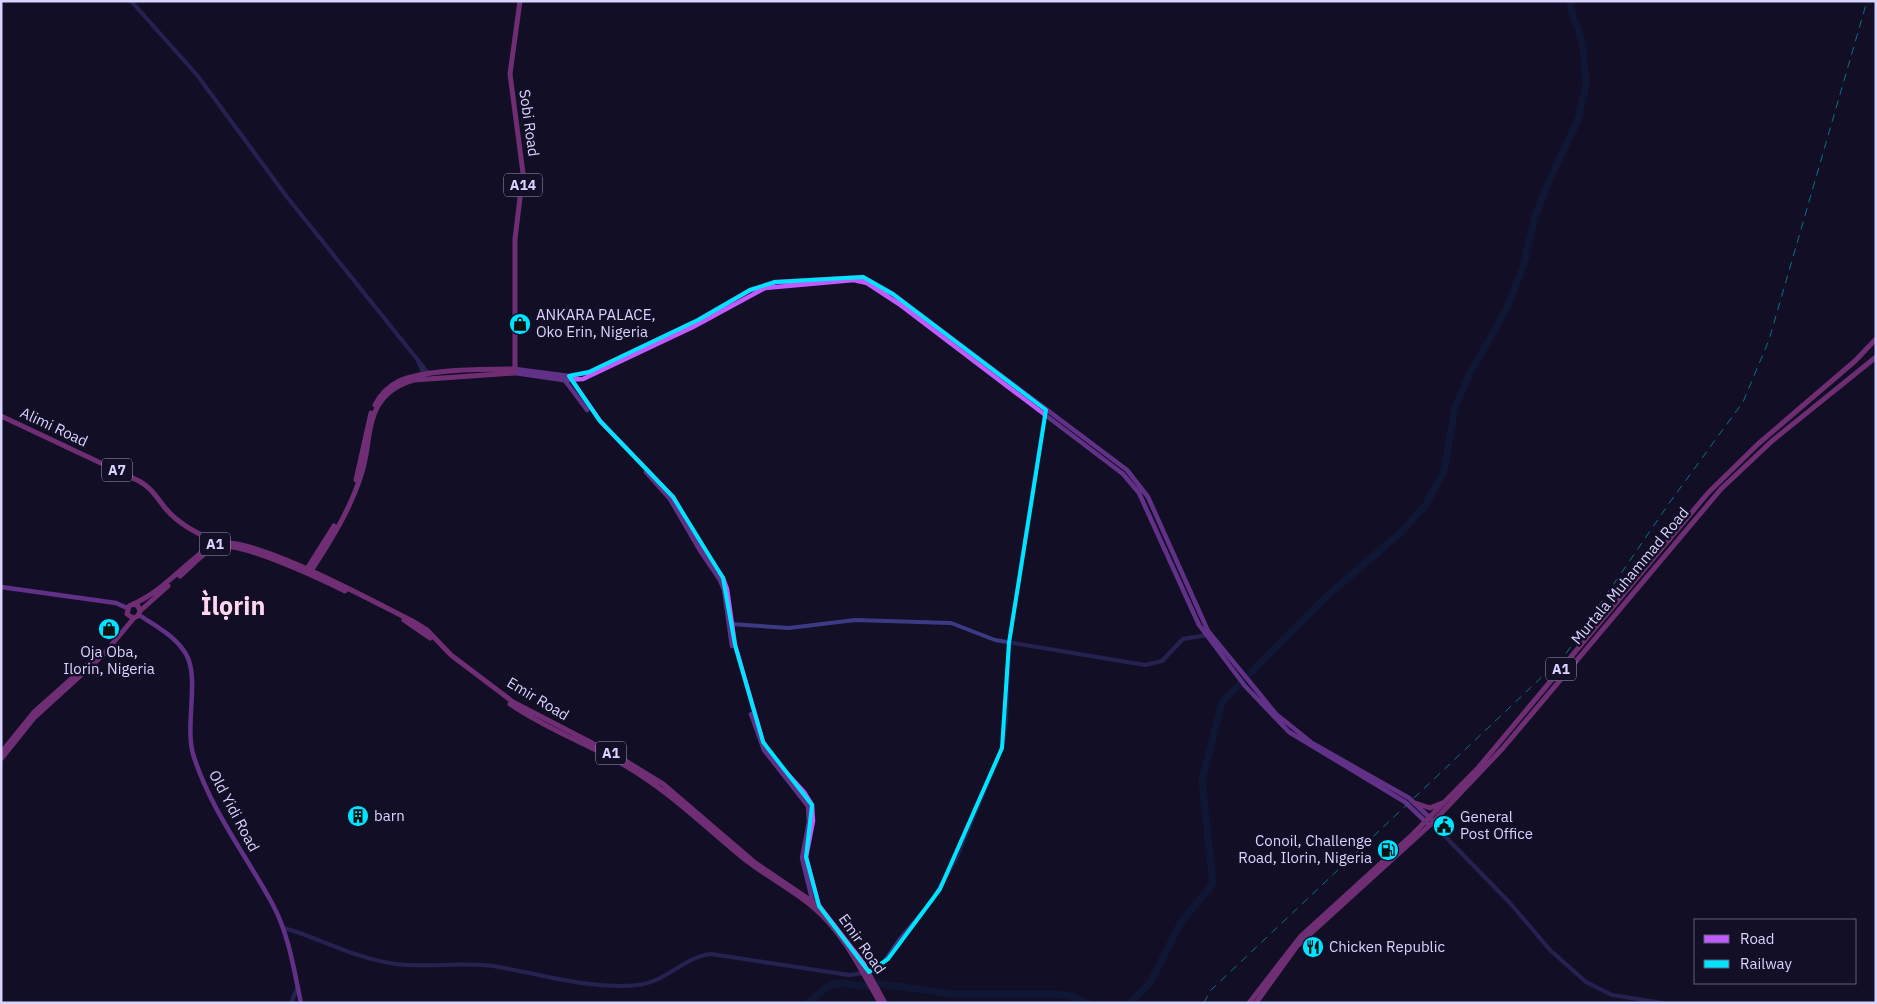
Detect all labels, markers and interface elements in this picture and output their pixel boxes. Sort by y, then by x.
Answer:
street label: Sobi Road [515,88,544,158]
road number: A14 [504,174,542,196]
place label: ANKARA PALACE, Oko Erin, Nigeria [536,305,655,341]
shop icon: ANKARA PALACE, Oko Erin, Nigeria [508,312,532,336]
street label: Alimi Road [17,403,91,450]
road number: A7 [102,458,132,482]
street label: Murtala Muhammad Road [1567,503,1693,648]
road number: A1 [200,532,230,556]
district label: Ìlọrin [201,589,265,622]
shop icon: Oja Oba, Ilorin, Nigeria [97,617,121,641]
place label: Oja Oba, Ilorin, Nigeria [63,642,155,678]
road number: A1 [1546,658,1576,681]
street label: Emir Road [504,673,573,725]
road number: A1 [596,741,626,764]
street label: Old Yidi Road [205,767,264,855]
building icon: barn [346,804,370,828]
place label: barn [374,806,405,825]
place label: General Post Office [1460,807,1533,843]
public building icon: General Post Office [1432,814,1456,838]
place label: Conoil, Challenge Road, Ilorin, Nigeria [1238,831,1372,867]
fuel station icon: Conoil, Challenge Road, Ilorin, Nigeria [1376,838,1400,862]
street label: Emir Road [835,910,890,977]
legend [1694,919,1857,984]
text: Road [1740,929,1775,948]
restaurant icon: Chicken Republic [1301,935,1325,959]
place label: Chicken Republic [1329,937,1445,956]
text: Railway [1740,954,1793,973]

